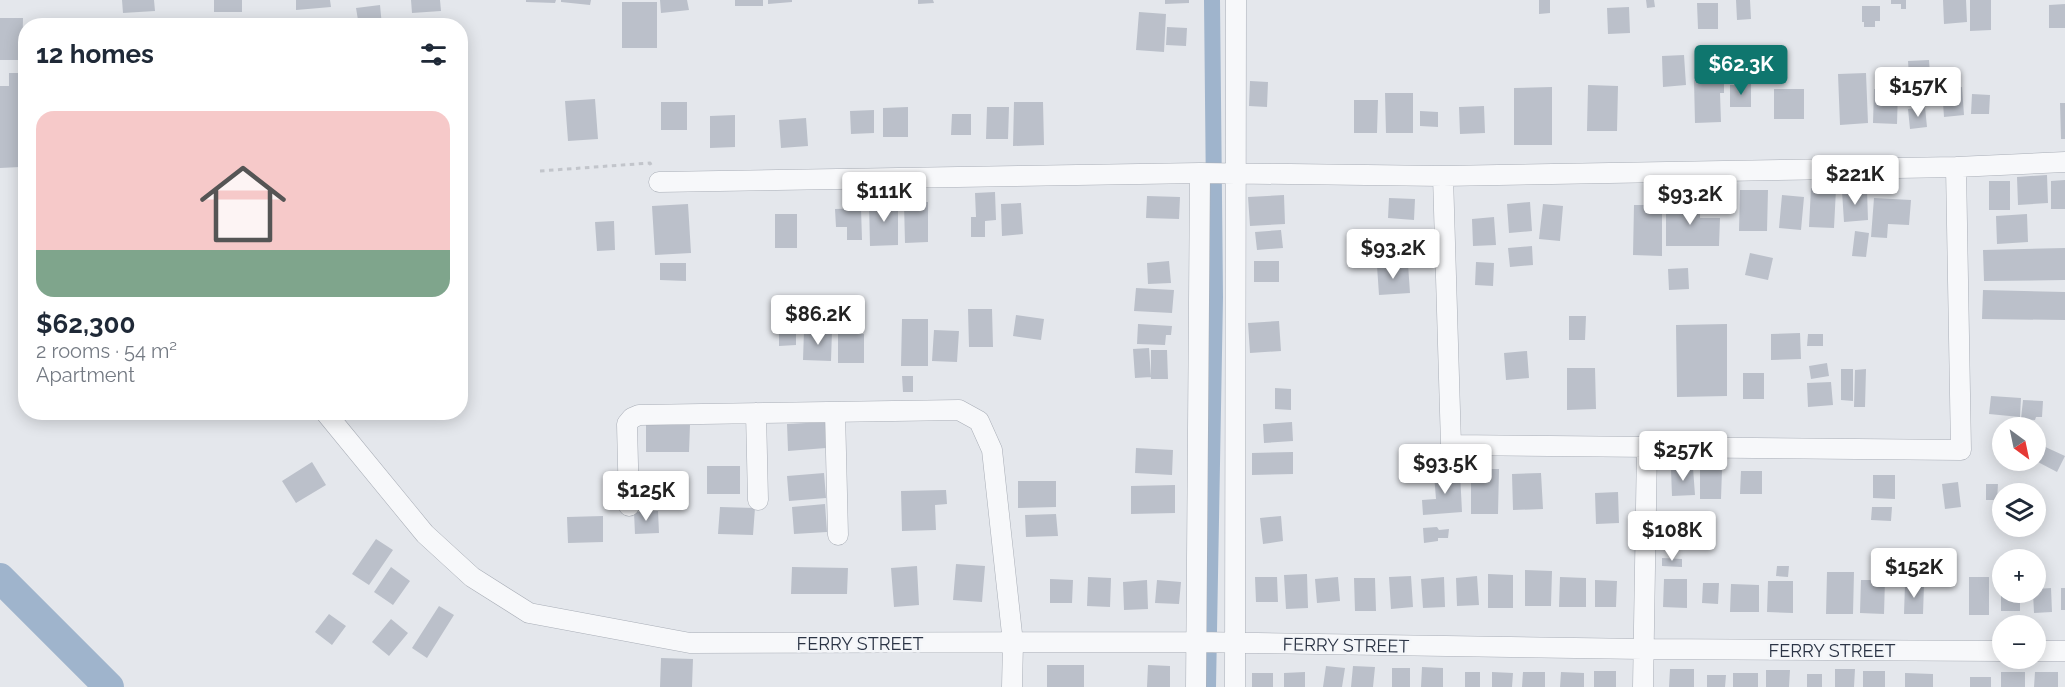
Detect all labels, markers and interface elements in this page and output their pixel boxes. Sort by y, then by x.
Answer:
icon: filters [417,38,450,71]
text: 12 homes [36,39,154,69]
pin: $62.3K [1692,45,1790,96]
text: $62.3K [1708,52,1774,76]
pin: $157K [1876,67,1960,118]
text: $157K [1889,74,1947,98]
icon: home [189,150,297,258]
pin: $221K [1813,155,1897,206]
text: $221K [1826,162,1884,186]
pin: $111K [842,172,926,223]
pin: $93.2K [1641,175,1739,226]
text: $111K [856,179,912,203]
text: $93.2K [1658,182,1722,206]
pin: $93.2K [1344,229,1442,280]
text: $93.2K [1361,236,1425,260]
pin: $86.2K [769,295,867,346]
text: $86.2K [785,302,851,326]
text: $62,300 [36,309,135,339]
text: 2 rooms · 54 m² [36,339,177,363]
text: Apartment [36,363,135,387]
north arrow [1992,417,2046,471]
map controls [1992,417,2046,669]
pin: $257K [1641,431,1725,482]
text: $257K [1653,438,1713,462]
pin: $93.5K [1396,444,1494,495]
text: $93.5K [1413,451,1477,475]
pin: $125K [604,471,688,522]
text: $125K [617,478,675,502]
button: layers [1992,483,2046,537]
pin: $108K [1630,511,1714,562]
text: $108K [1642,518,1702,542]
pin: $152K [1872,548,1956,599]
button: + [1992,549,2046,603]
text: $152K [1885,555,1943,579]
button: − [1992,615,2046,669]
street label: FERRY STREET [797,633,923,654]
street label: FERRY STREET [1282,633,1410,657]
street label: FERRY STREET [1769,640,1895,661]

